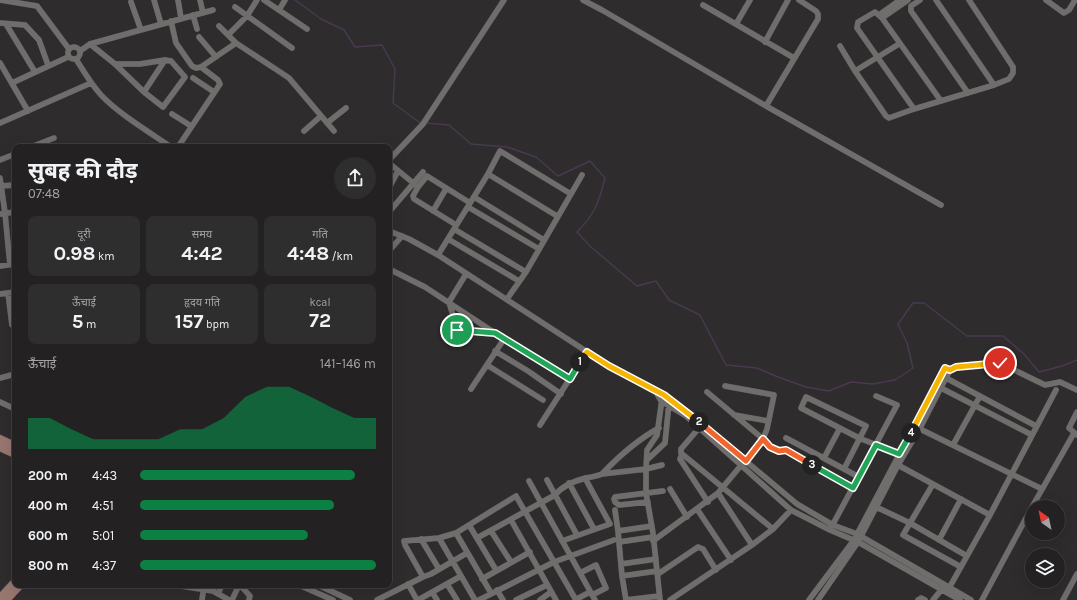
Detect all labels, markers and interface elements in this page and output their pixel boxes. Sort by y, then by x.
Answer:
button: share [334,157,376,199]
text: सुबह की दौड़ [28,158,138,184]
text: 07:48 [28,186,60,201]
text: दूरी [77,228,91,241]
text: समय [192,228,212,241]
text: गति [312,228,328,241]
text: 0.98 [53,242,95,265]
text: 4:42 [181,242,223,265]
text: 4:48 [287,242,329,265]
text: km [95,250,115,263]
text: /km [329,250,353,263]
text: ऊँचाई [72,296,96,309]
text: हृदय गति [184,296,220,309]
text: kcal [309,296,331,309]
text: 72 [309,309,331,332]
text: 5 [72,310,83,333]
text: 157 [175,310,203,333]
pin [440,313,474,347]
text: m [83,318,96,331]
text: bpm [203,318,229,331]
icon: arrive [446,319,468,341]
pin [983,346,1017,380]
pin: 1 [570,352,590,372]
icon: check [989,352,1011,374]
text: 1 [578,355,582,368]
text: ऊँचाई [28,356,56,371]
text: 141–146 m [320,356,376,371]
pin: 2 [689,412,709,432]
text: 2 [696,415,702,428]
pin: 4 [901,423,921,443]
text: 4 [908,426,914,439]
pin: 3 [802,455,822,475]
text: 3 [809,458,815,471]
text: 200 m [28,468,68,483]
text: 4:43 [92,468,117,483]
text: 400 m [28,498,68,513]
text: 4:51 [92,498,114,513]
north arrow [1025,500,1065,540]
map controls [1025,500,1065,588]
text: 600 m [28,528,68,543]
text: 5:01 [92,528,114,543]
button: layers [1025,548,1065,588]
text: 800 m [28,558,68,573]
text: 4:37 [92,558,116,573]

